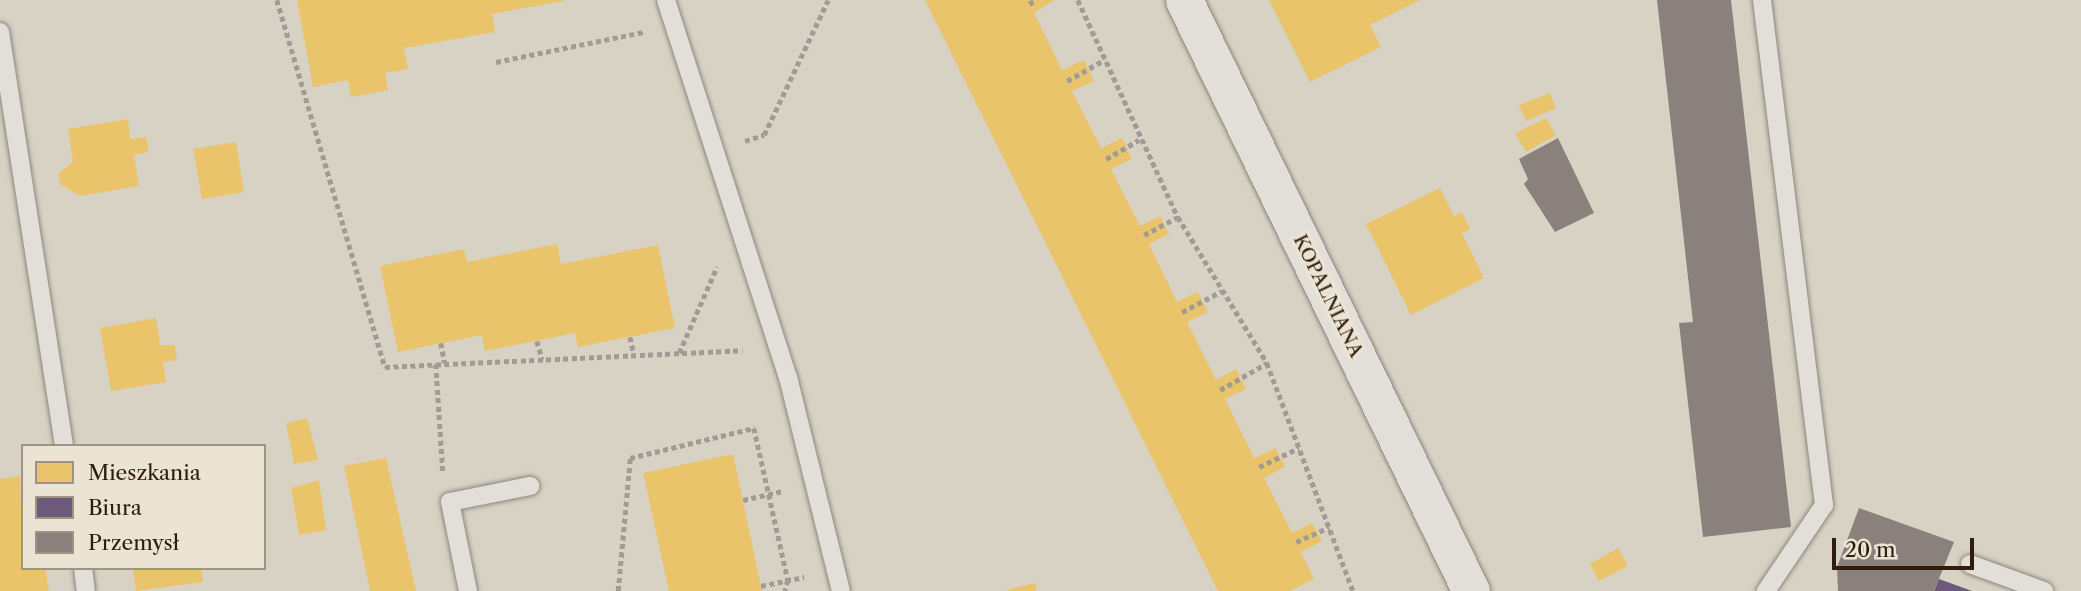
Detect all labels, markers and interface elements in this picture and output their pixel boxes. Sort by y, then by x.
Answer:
street label: KOPALNIANA [1288,231,1368,361]
legend [21,444,266,570]
text: Mieszkania [88,460,201,485]
text: Biura [88,495,142,520]
scale bar [1836,524,1978,568]
text: Przemysł [88,530,179,555]
text: 20 m [1845,537,1896,562]

